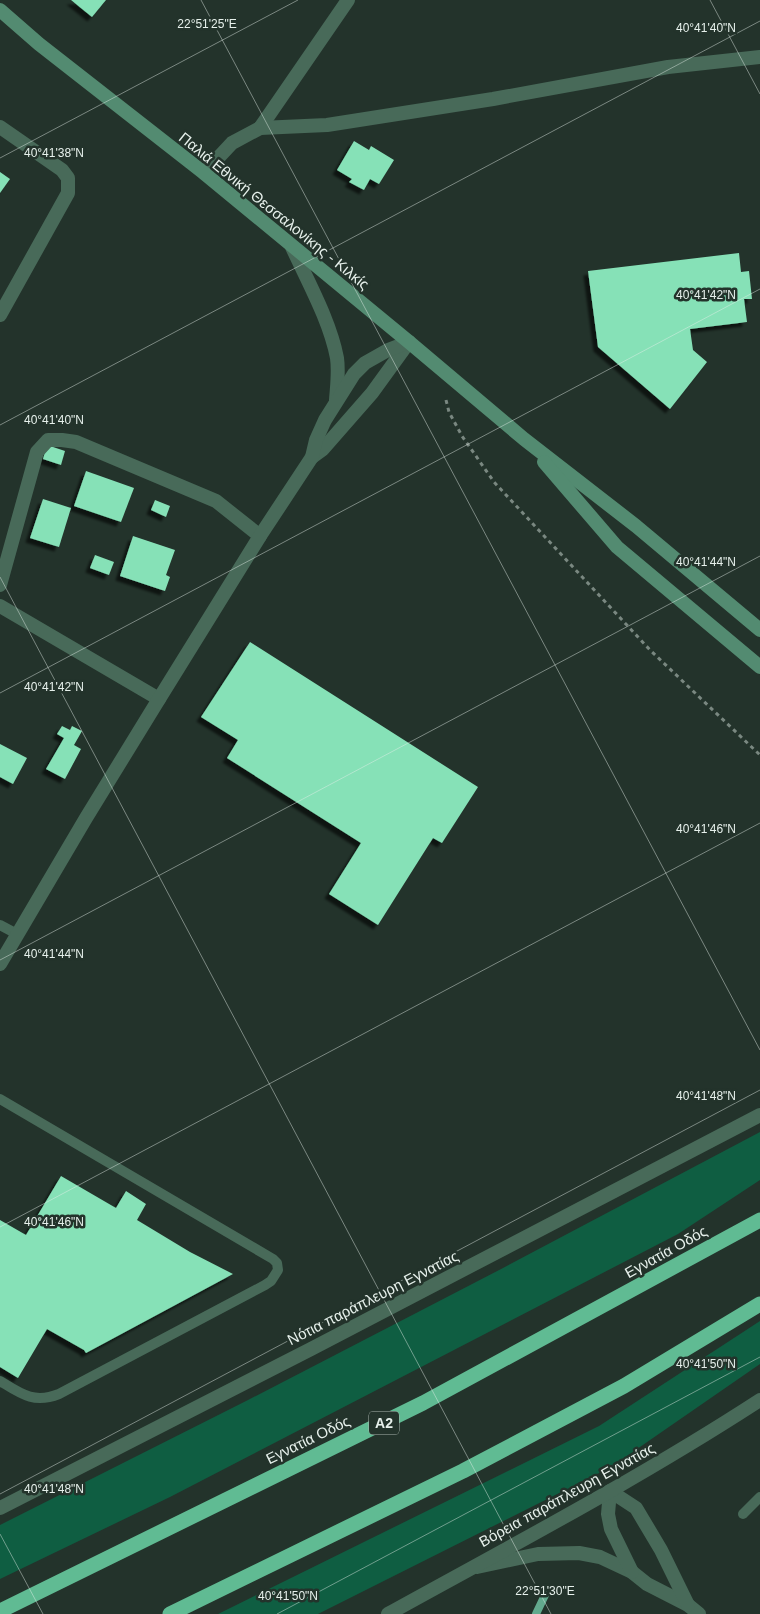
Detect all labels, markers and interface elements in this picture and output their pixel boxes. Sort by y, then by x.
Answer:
text: 22°51'25"E [177,17,237,31]
text: 40°41'40"N [676,21,736,35]
street label: Παλιά Εθνική Θεσσαλονίκης - Κιλκίς [176,129,373,293]
text: 40°41'38"N [24,146,84,160]
text: 40°41'42"N [676,288,736,302]
text: 40°41'40"N [24,413,84,427]
text: 40°41'44"N [676,555,736,569]
text: 40°41'42"N [24,680,84,694]
text: 40°41'46"N [676,822,736,836]
text: 40°41'44"N [24,947,84,961]
text: 40°41'48"N [676,1089,736,1103]
text: 40°41'46"N [24,1215,84,1229]
street label: Εγνατία Οδός [622,1222,710,1281]
street label: Νότια παράπλευρη Εγνατίας [284,1247,461,1348]
text: 40°41'50"N [676,1357,736,1371]
street label: Εγνατία Οδός [263,1412,353,1467]
road number: Α2 [369,1412,399,1435]
street label: Βόρεια παράπλευρη Εγνατίας [476,1439,658,1550]
text: 40°41'48"N [24,1482,84,1496]
text: 22°51'30"E [515,1584,575,1598]
text: 40°41'50"N [258,1589,318,1603]

